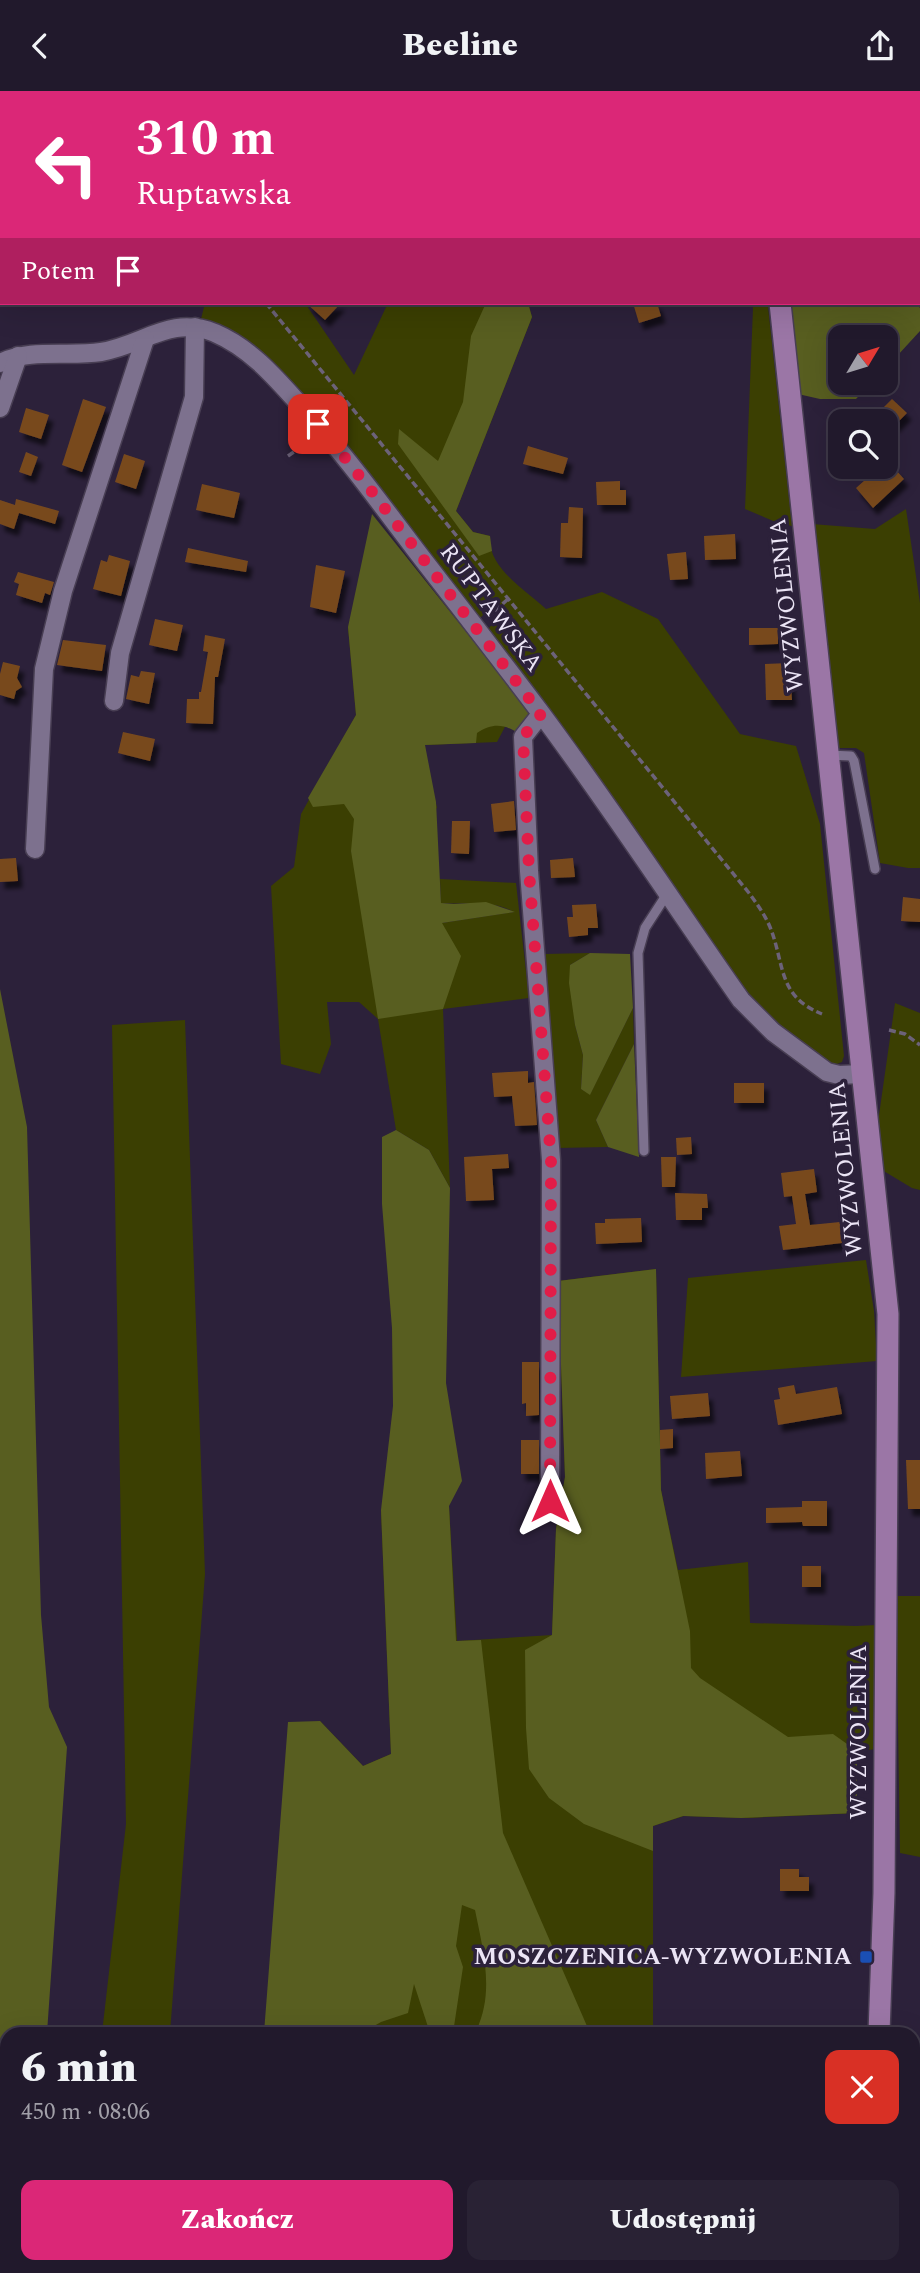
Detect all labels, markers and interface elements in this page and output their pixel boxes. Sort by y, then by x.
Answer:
text: Beeline [402,21,518,70]
icon: back [21,27,59,65]
icon: share [861,27,899,65]
text: 310 m [136,102,275,177]
icon: left [21,119,112,210]
text: Ruptawska [136,170,291,219]
text: Potem [21,251,95,291]
icon: arrive [109,252,147,290]
north arrow [828,325,898,395]
map controls [828,325,898,479]
pin [288,394,348,454]
icon: arrive [299,405,337,443]
button: search [828,409,898,479]
street label: WYZWOLENIA [760,516,814,694]
street label: RUPTAWSKA [430,536,552,680]
street label: WYZWOLENIA [819,1080,873,1258]
position arrow [513,1464,587,1538]
street label: WYZWOLENIA [841,1645,877,1819]
place label: MOSZCZENICA-WYZWOLENIA [473,1939,852,1975]
marker: MOSZCZENICA-WYZWOLENIA [858,1949,874,1965]
text: 6 min [21,2037,137,2100]
button: close [825,2050,899,2124]
text: 450 m · 08:06 [21,2095,150,2130]
button: Zakończ [21,2180,453,2260]
button: Udostępnij [467,2180,899,2260]

